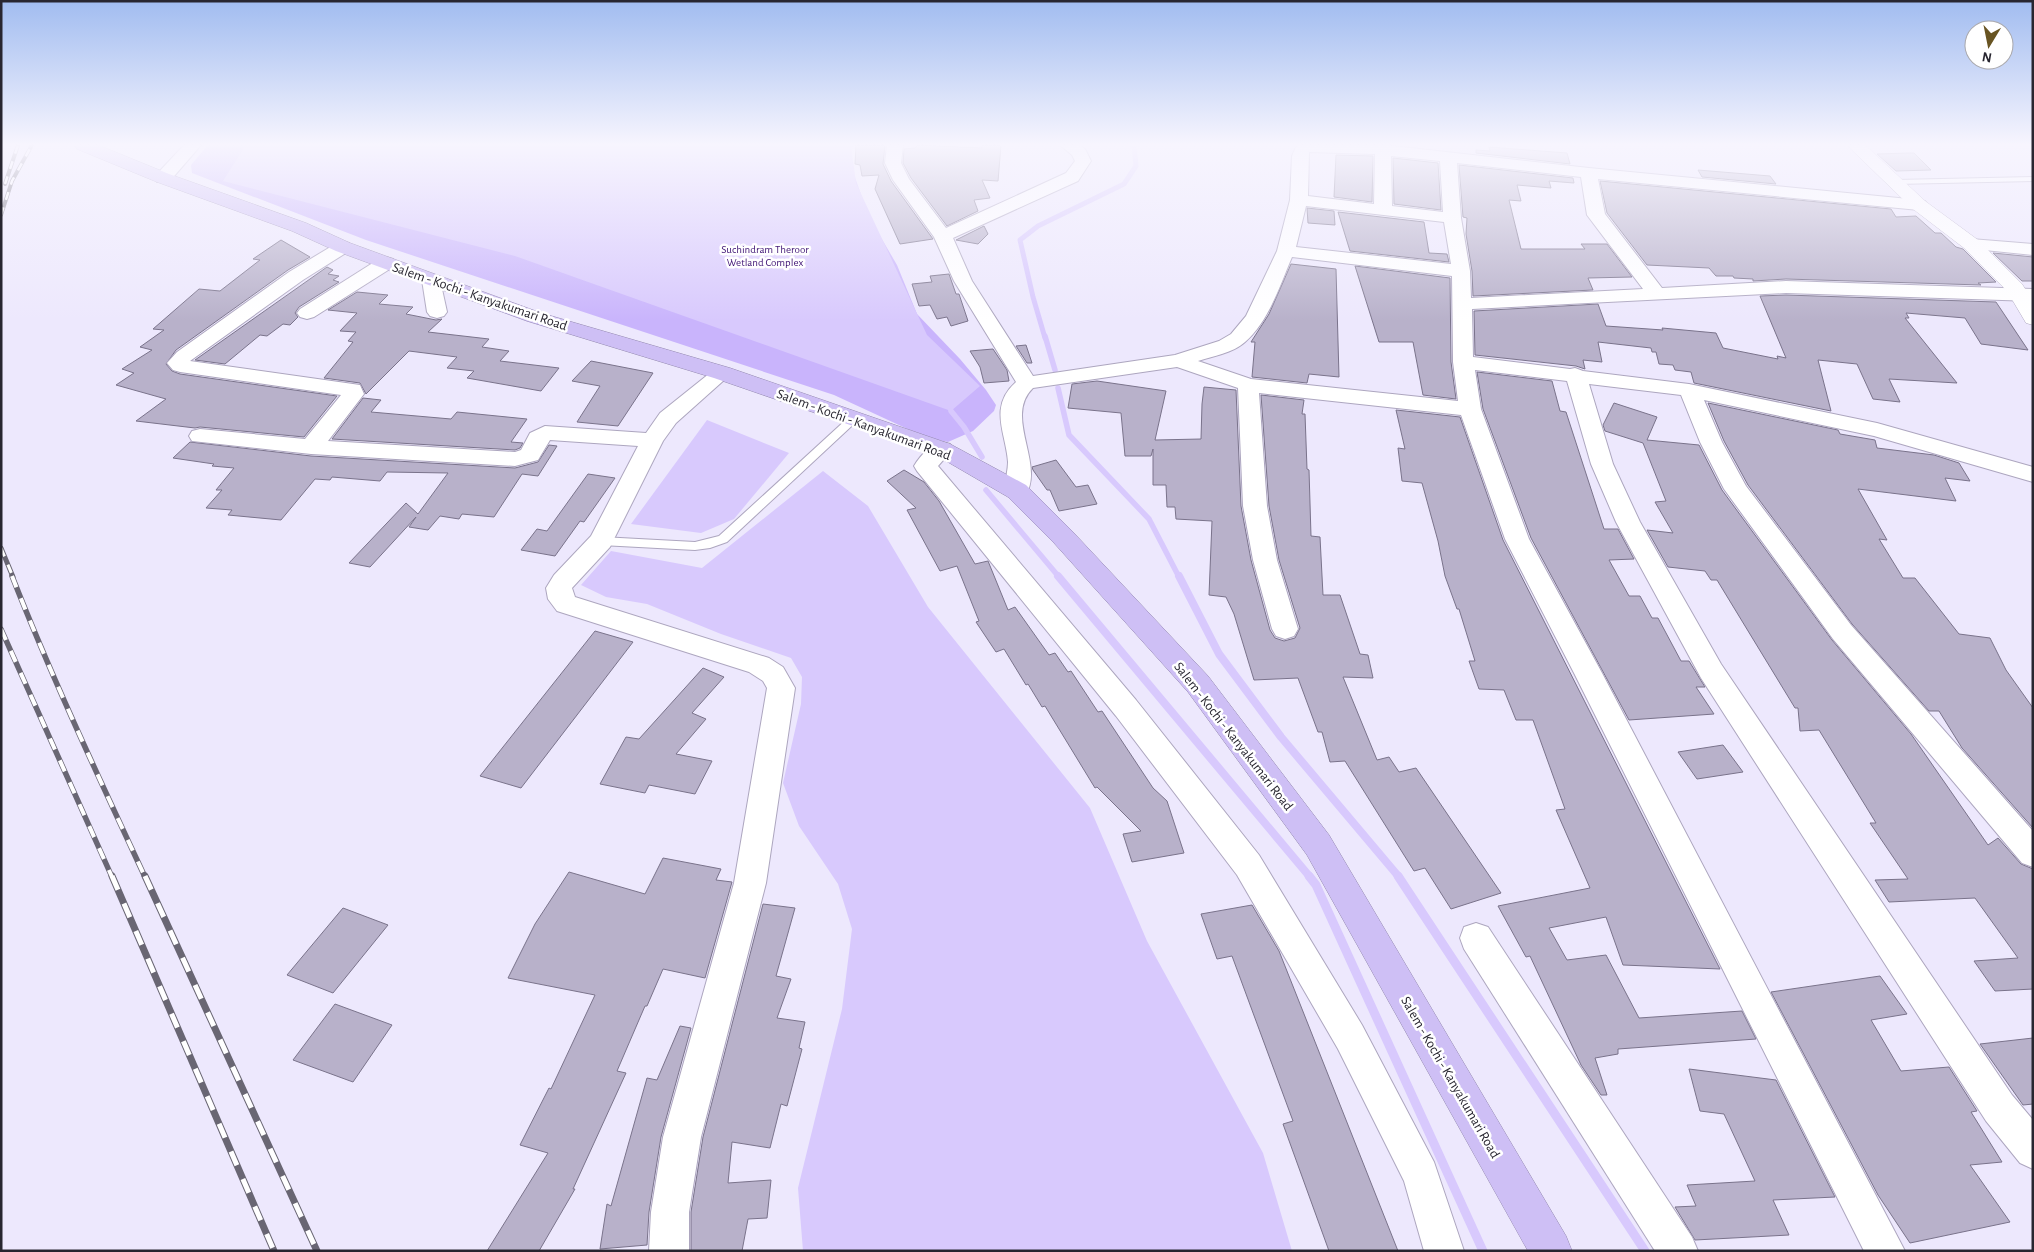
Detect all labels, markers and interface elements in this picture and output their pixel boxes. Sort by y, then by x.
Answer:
north arrow [1964,20,2014,70]
text: N [1981,49,1993,65]
park label: Suchindram Theroor Wetland Complex [721,244,809,268]
street label: Salem - Kochi - Kanyakumari Road [390,260,569,334]
street label: Salem - Kochi - Kanyakumari Road [775,387,953,463]
street label: Salem - Kochi - Kanyakumari Road [1171,660,1295,813]
street label: Salem - Kochi - Kanyakumari Road [1398,994,1502,1161]

